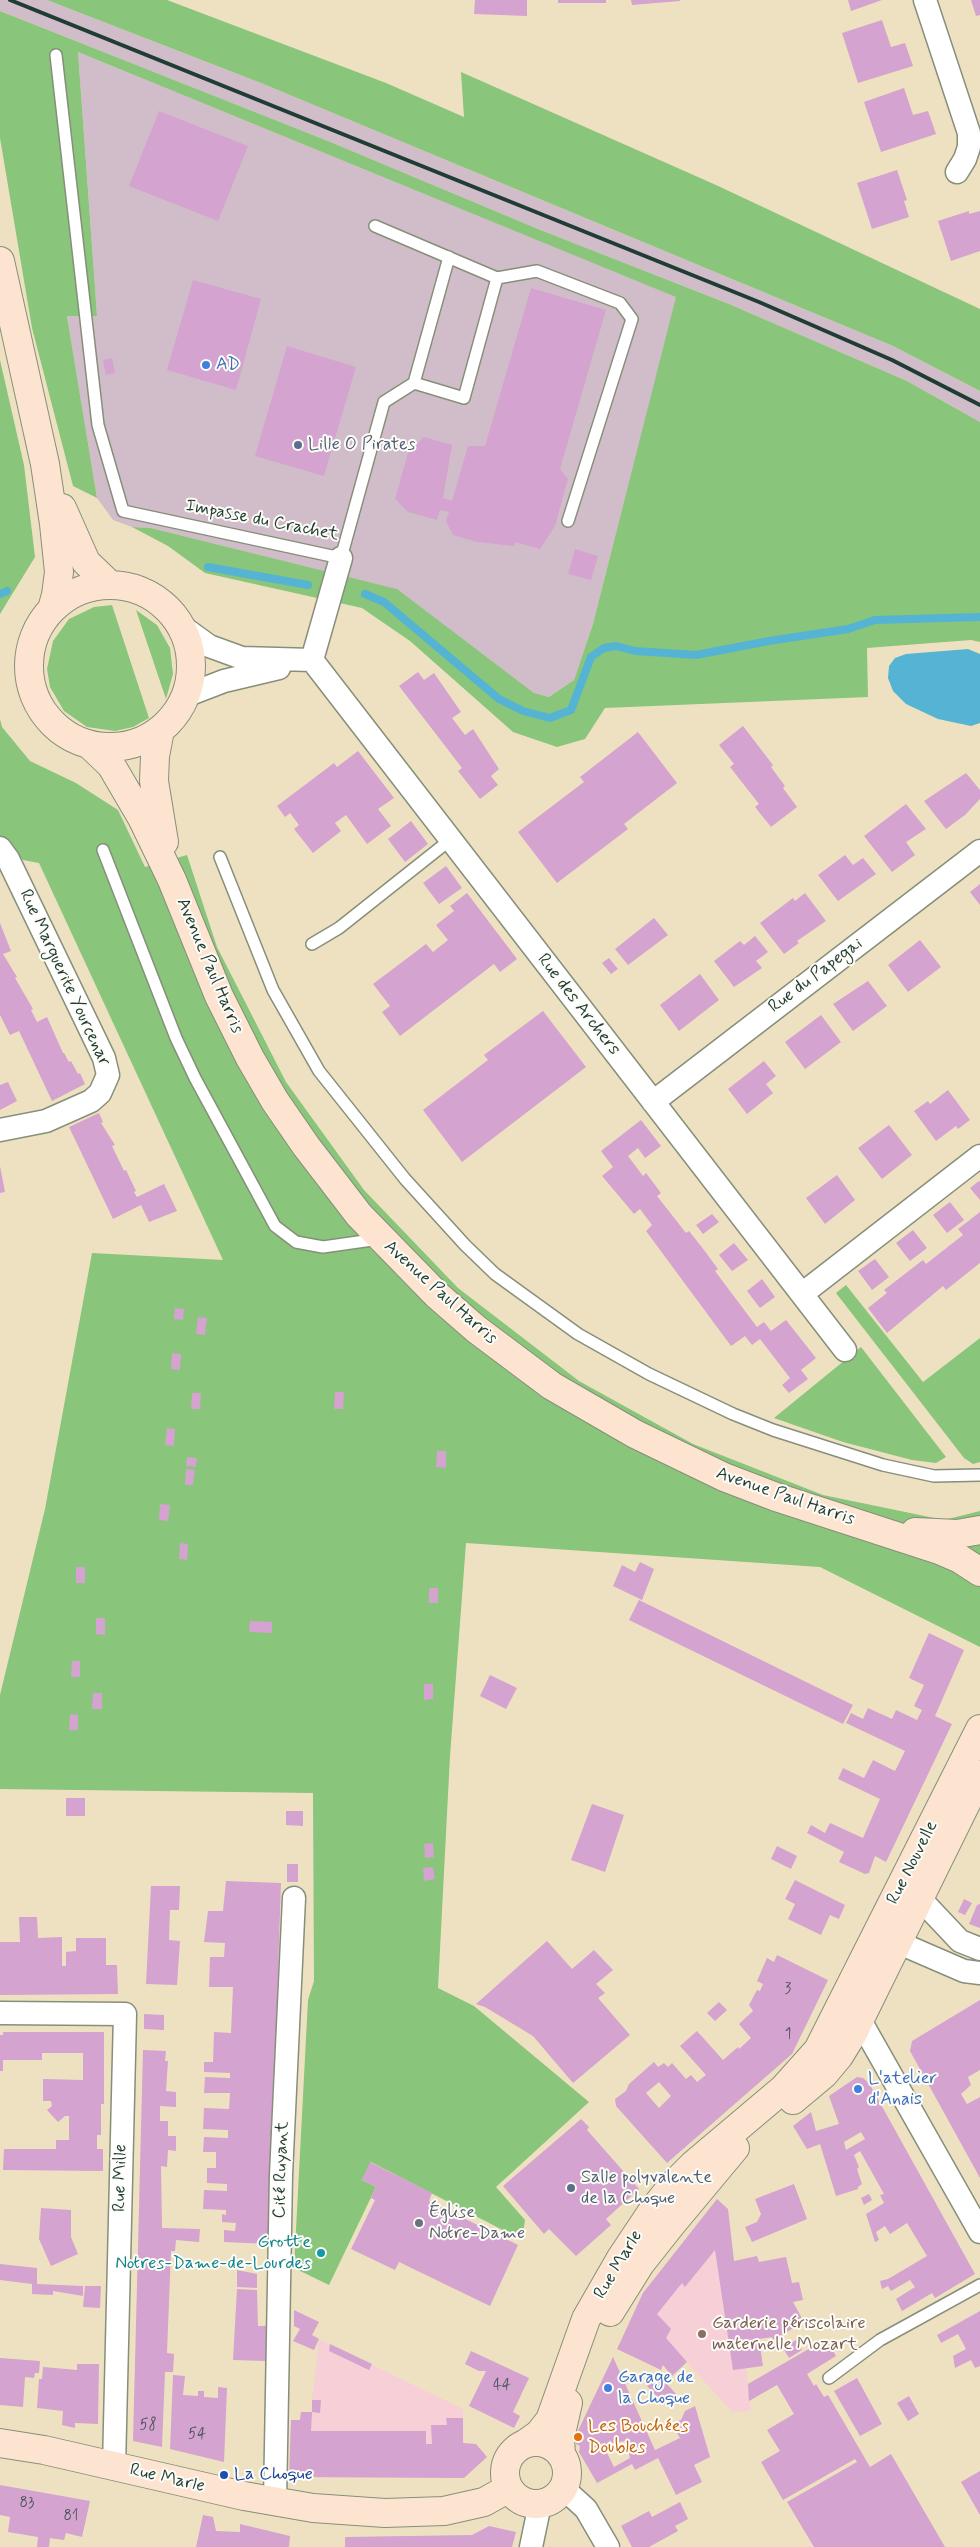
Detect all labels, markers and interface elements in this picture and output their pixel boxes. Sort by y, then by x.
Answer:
place label: AD [216,354,240,376]
marker: AD [200,359,212,371]
place label: Lille O Pirates [308,434,415,456]
marker: Lille O Pirates [292,439,304,451]
street label: Impasse du Crachet [184,496,340,546]
street label: Rue Marguerite Yourcenar [14,886,114,1070]
street label: Avenue Paul Harris [171,895,247,1037]
street label: Rue du Papegai [765,934,867,1018]
street label: Rue des Archers [532,950,624,1060]
street label: Avenue Paul Harris [379,1236,501,1350]
street label: Avenue Paul Harris [713,1463,857,1531]
street label: Rue Nouvelle [883,1817,943,1909]
house number: 3 [785,1981,791,1999]
house number: 1 [785,2026,791,2044]
place label: L'atelier d'Anais [868,2068,937,2110]
marker: L'atelier d'Anais [852,2083,864,2095]
street label: Cité Ruyant [270,2121,294,2219]
street label: Rue Mille [110,2144,132,2212]
place label: Salle polyvalente de la Choque [581,2167,712,2210]
marker: Salle polyvalente de la Choque [565,2182,577,2194]
place label: Église Notre-Dame [429,2202,525,2244]
marker: Église Notre-Dame [413,2217,425,2229]
street label: Rue Marle [590,2227,648,2303]
place label: Grotte Notres-Dame-de-Lourdes [115,2232,311,2274]
marker: Grotte Notres-Dame-de-Lourdes [315,2247,327,2259]
place label: Garderie périscolaire maternelle Mozart [712,2313,866,2356]
marker: Garderie périscolaire maternelle Mozart [696,2328,708,2340]
place label: Garage de la Choque [618,2367,694,2410]
house number: 44 [493,2377,511,2395]
marker: Garage de la Choque [602,2382,614,2394]
place label: Les Bouchées Doubles [588,2416,689,2458]
house number: 58 [139,2417,157,2435]
house number: 54 [188,2426,206,2444]
marker: Les Bouchées Doubles [572,2431,584,2443]
street label: Rue Marle [127,2460,207,2498]
place label: La Choque [234,2464,313,2486]
marker: La Choque [218,2469,230,2481]
house number: 83 [20,2495,34,2513]
house number: 81 [64,2508,78,2526]

